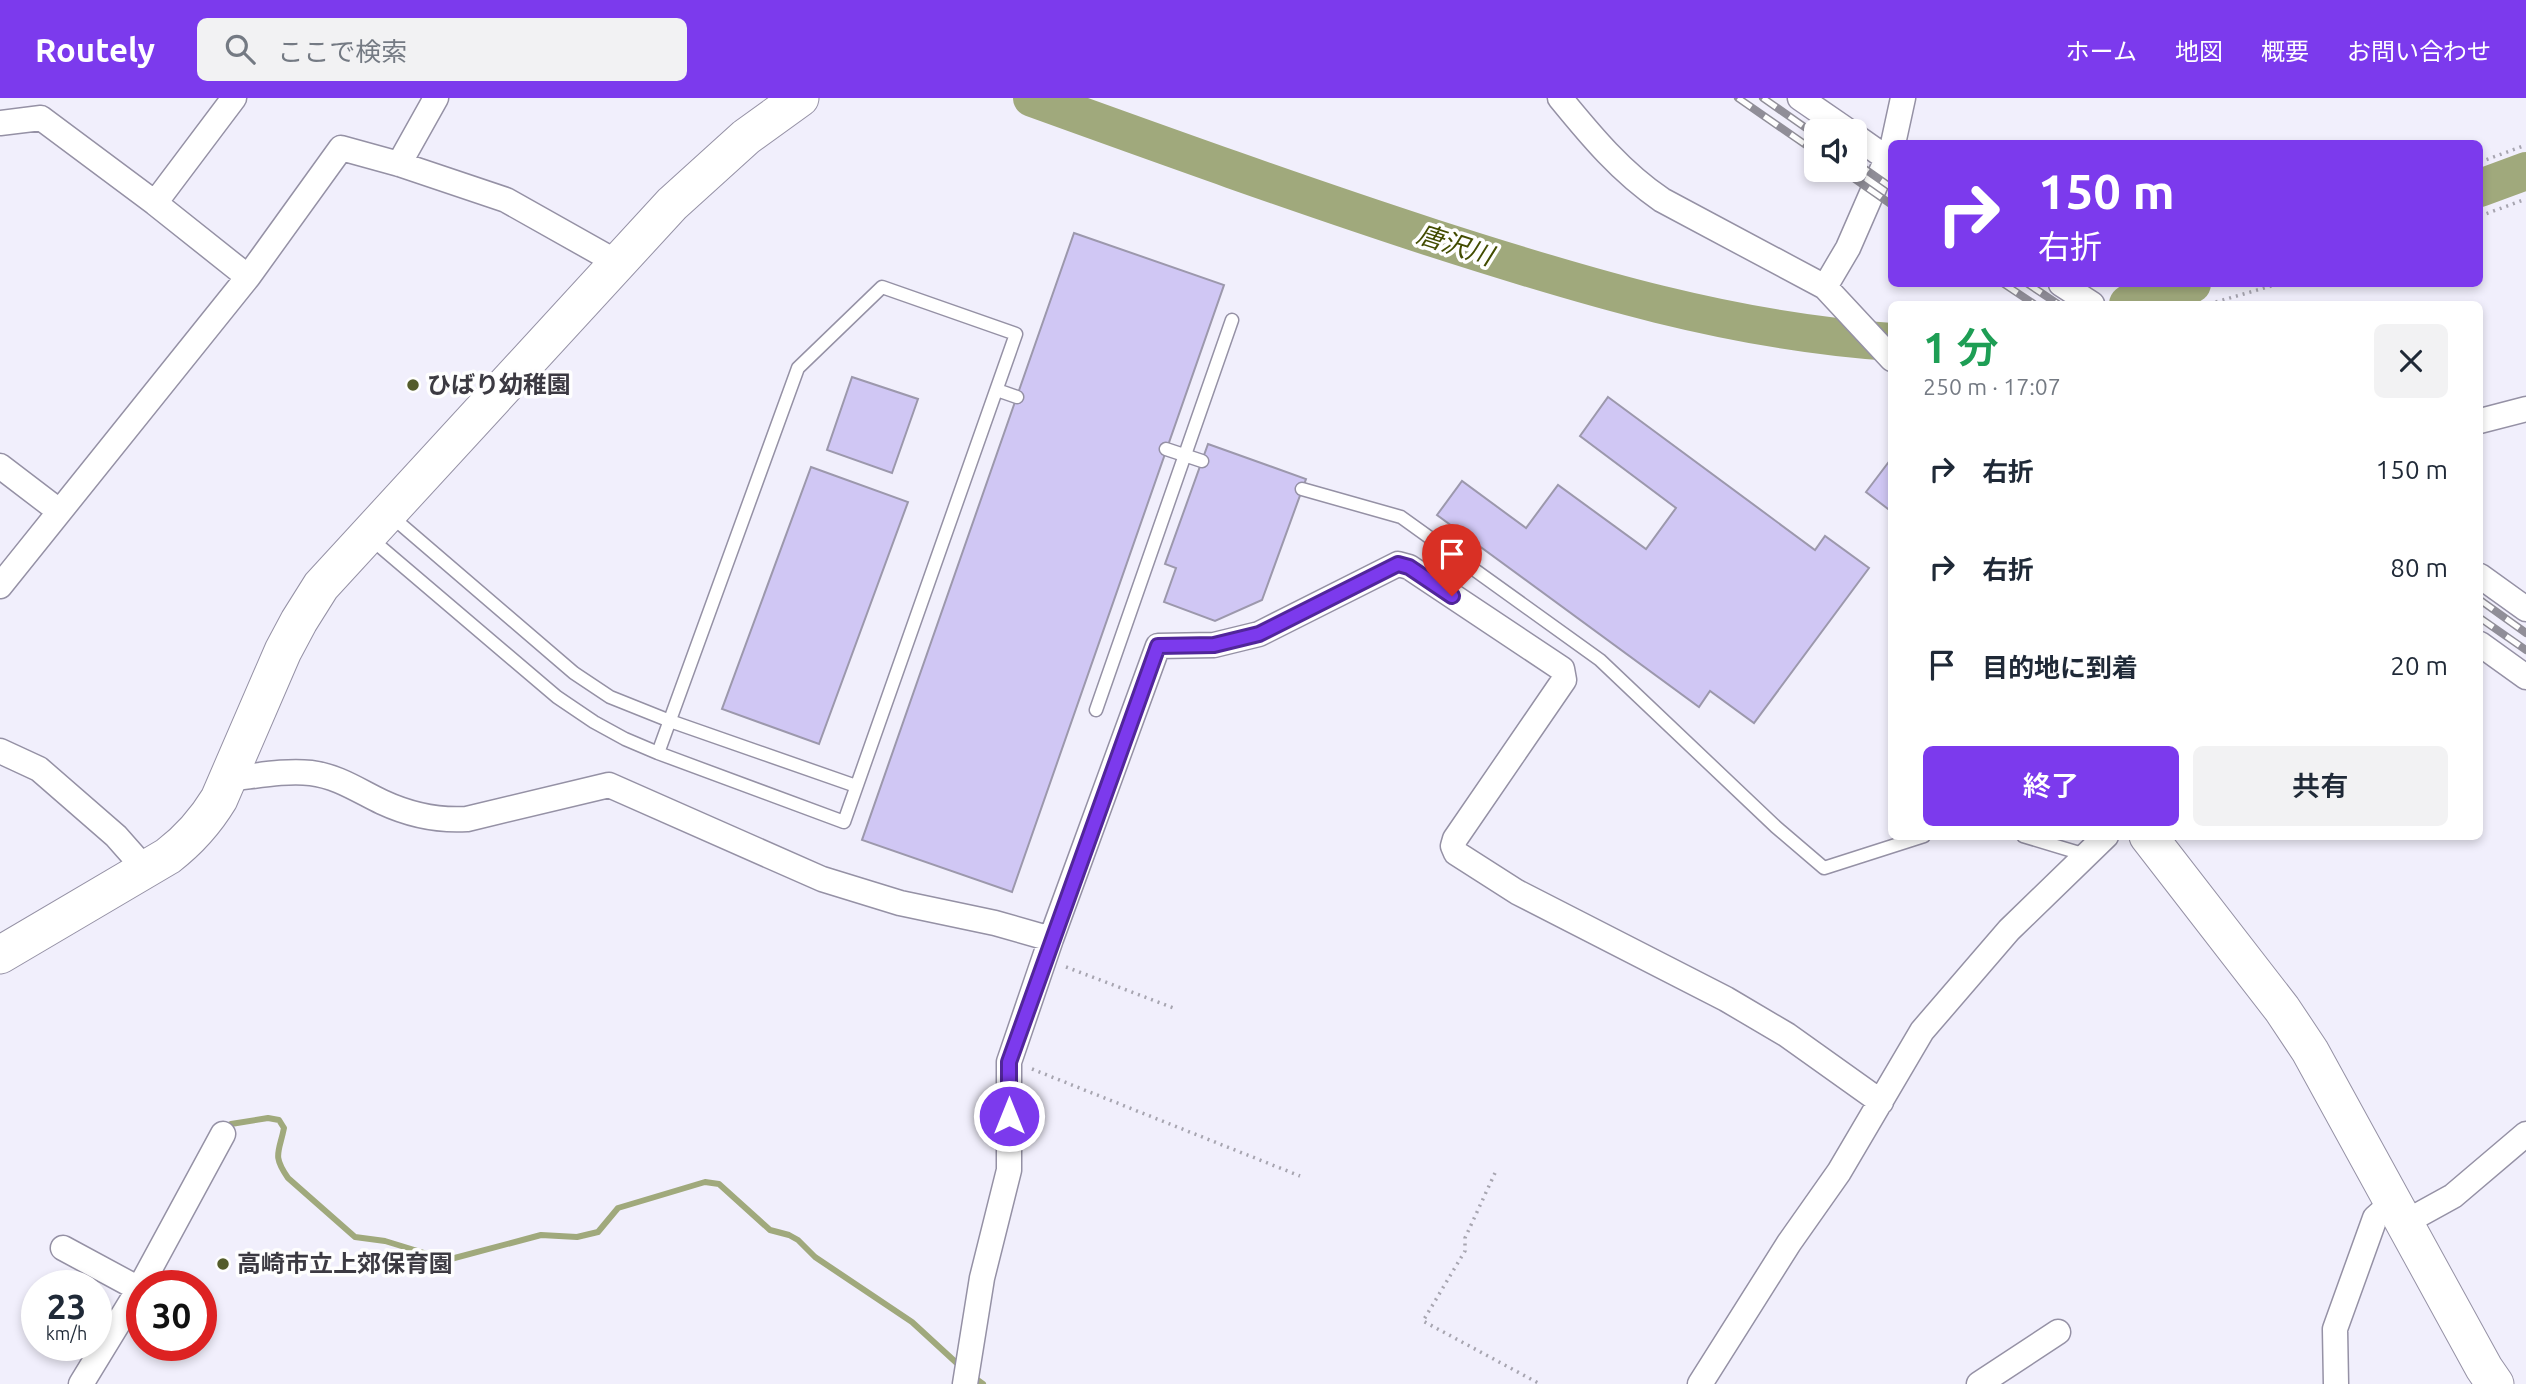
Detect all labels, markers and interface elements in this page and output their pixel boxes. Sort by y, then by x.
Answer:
search box [197,18,687,81]
icon: search [221,30,259,68]
text: Routely [35,31,155,68]
text: ここで検索 [277,37,407,66]
text: ホーム [2066,38,2137,65]
text: 地図 [2175,38,2223,65]
text: 概要 [2261,38,2309,65]
text: お問い合わせ [2347,38,2491,65]
map controls [1804,119,1867,182]
button: sound [1804,119,1867,182]
text: 150 m [2038,163,2175,218]
icon: right [1923,168,2014,259]
water label: 唐沢川 [1414,219,1500,271]
text: 右折 [2038,228,2102,264]
text: 1 分 [1923,324,1999,371]
button: close [2374,324,2448,398]
place label: ひばり幼稚園 [427,371,571,398]
text: 250 m · 17:07 [1923,374,2061,399]
marker: ひばり幼稚園 [405,377,421,393]
icon: right [1923,450,1961,488]
text: 150 m [2376,455,2448,484]
text: 右折 [1982,457,2034,486]
pin [1422,524,1482,596]
icon: arrive [1433,535,1471,573]
icon: right [1923,548,1961,586]
text: 80 m [2390,553,2448,582]
text: 右折 [1982,555,2034,584]
icon: arrive [1923,646,1961,684]
text: 20 m [2390,651,2448,680]
text: 目的地に到着 [1982,653,2138,682]
button: 終了 [1923,746,2179,826]
button: 共有 [2193,746,2448,826]
position arrow [972,1079,1046,1153]
place label: 高崎市立上郊保育園 [237,1250,453,1277]
marker: 高崎市立上郊保育園 [215,1256,231,1272]
speed limit sign: 30 [126,1270,217,1361]
text: 23 [47,1286,86,1326]
text: km/h [46,1323,87,1343]

